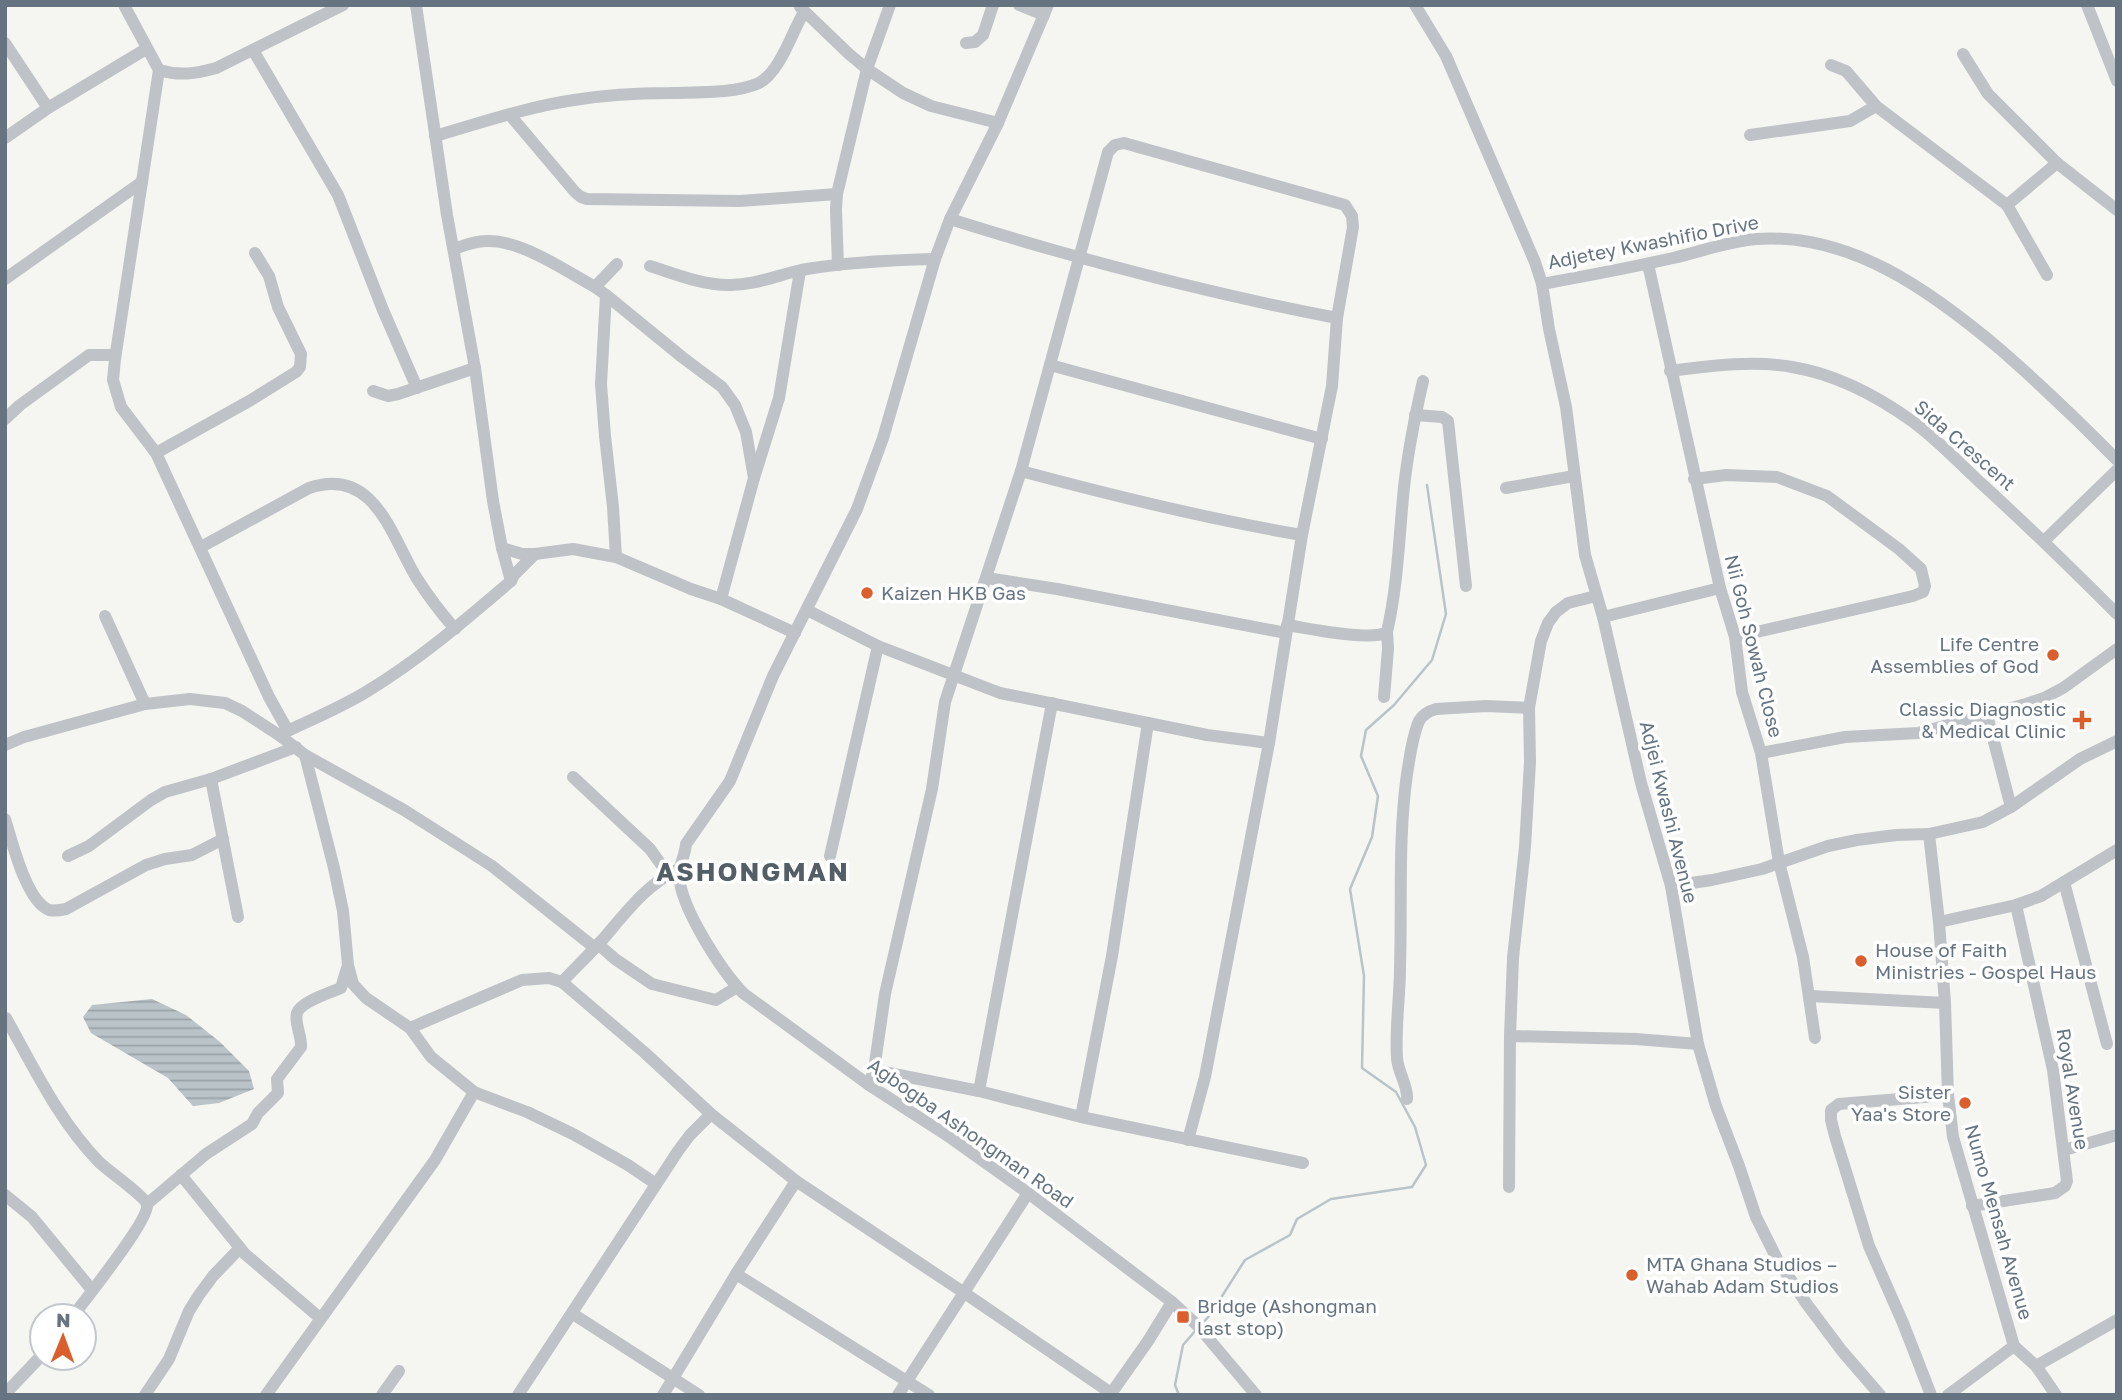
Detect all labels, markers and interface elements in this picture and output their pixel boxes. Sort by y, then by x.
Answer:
street label: Adjetey Kwashifio Drive [1545,210,1760,273]
street label: Sida Crescent [1910,395,2020,495]
street label: Nii Goh Sowah Close [1721,552,1788,740]
place label: Kaizen HKB Gas [881,581,1026,604]
marker: Kaizen HKB Gas [859,585,875,601]
place label: Life Centre Assemblies of God [1870,632,2039,677]
marker: Life Centre Assemblies of God [2045,647,2061,663]
place label: Classic Diagnostic & Medical Clinic [1899,697,2066,742]
marker: Classic Diagnostic & Medical Clinic [2072,710,2092,730]
street label: Adjei Kwashi Avenue [1636,718,1703,905]
district label: ASHONGMAN [656,856,850,887]
place label: House of Faith Ministries - Gospel Haus [1875,938,2096,983]
marker: House of Faith Ministries - Gospel Haus [1853,953,1869,969]
street label: Royal Avenue [2053,1027,2094,1151]
street label: Agbogba Ashongman Road [864,1053,1079,1213]
place label: Sister Yaa's Store [1851,1080,1952,1125]
marker: Sister Yaa's Store [1957,1095,1973,1111]
street label: Numo Mensah Avenue [1961,1121,2038,1322]
place label: MTA Ghana Studios – Wahab Adam Studios [1646,1252,1839,1297]
marker: MTA Ghana Studios – Wahab Adam Studios [1624,1267,1640,1283]
place label: Bridge (Ashongman last stop) [1197,1294,1377,1339]
north arrow [28,1302,98,1372]
text: N [56,1308,71,1331]
marker: Bridge (Ashongman last stop) [1175,1309,1191,1325]

